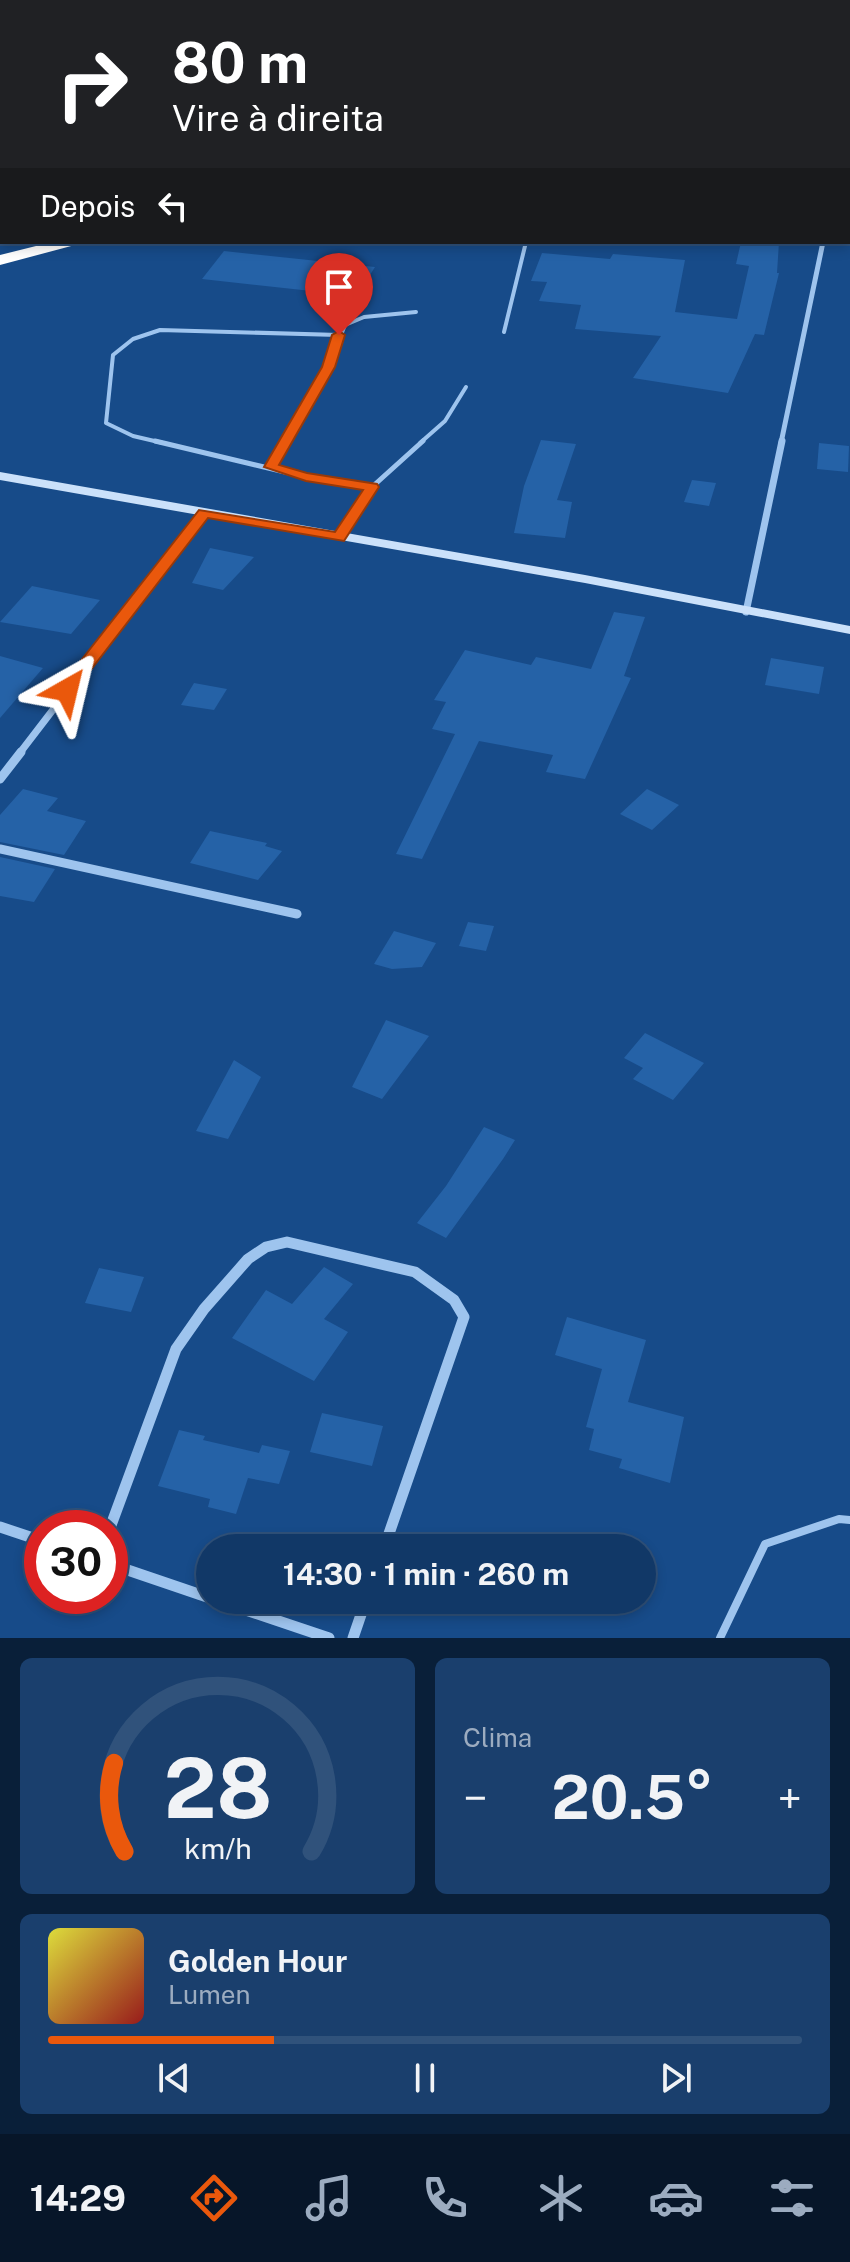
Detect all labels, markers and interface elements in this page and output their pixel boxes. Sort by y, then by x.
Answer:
text: 80 m [172,30,308,96]
icon: right [40,32,144,136]
text: Vire à direita [172,97,384,139]
icon: left [151,184,195,228]
text: Depois [40,188,135,224]
pin [305,253,373,335]
icon: arrive [317,265,361,309]
position arrow [25,648,109,732]
speed limit sign: 30 [24,1510,128,1614]
text: 14:30 · 1 min · 260 m [283,1556,569,1592]
text: Clima [463,1722,532,1753]
text: 28 [163,1739,272,1837]
text: 20.5° [552,1762,713,1833]
text: − [463,1772,487,1824]
text: + [778,1772,802,1824]
text: km/h [184,1832,251,1865]
text: Golden Hour [168,1943,347,1979]
text: Lumen [168,1979,251,2010]
icon: previous [152,2056,196,2100]
icon: pause [403,2056,447,2100]
icon: next [654,2056,698,2100]
icon: directions [186,2170,242,2226]
icon: music [301,2170,357,2226]
icon: phone [417,2170,473,2226]
icon: climate [533,2170,589,2226]
icon: car [648,2170,704,2226]
icon: filters [764,2170,820,2226]
text: 14:29 [30,2177,126,2219]

